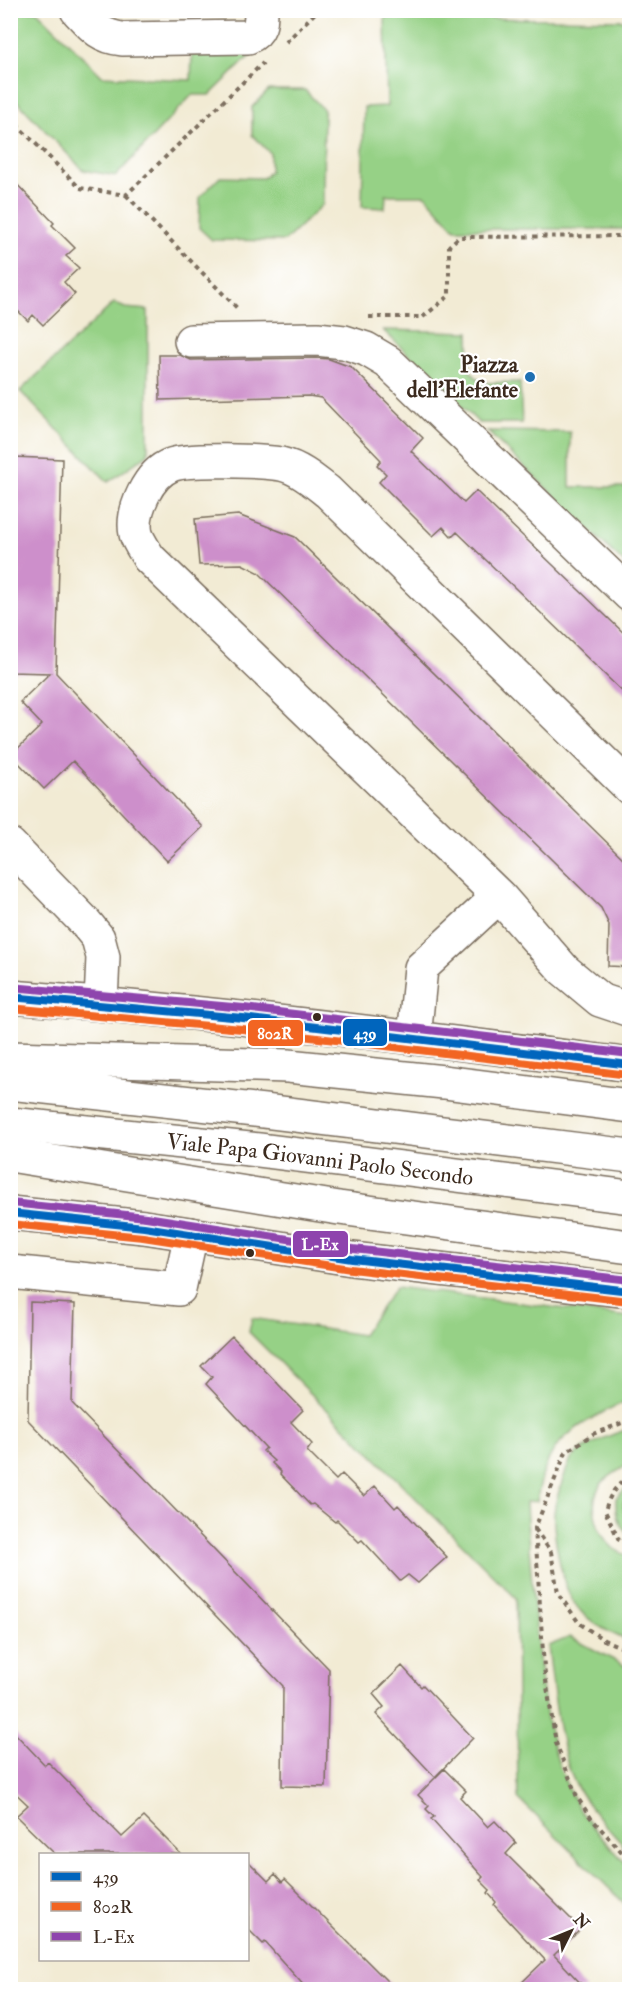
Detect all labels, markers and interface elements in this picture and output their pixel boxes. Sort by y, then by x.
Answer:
place label: Piazza dell'Elefante [407,351,519,404]
marker: Piazza dell'Elefante [523,370,537,384]
unlabelled marker [311,1011,323,1023]
line badge: 439 [342,1018,388,1047]
line badge: 802R [247,1019,304,1047]
text: 802R [257,1024,294,1044]
text: 439 [353,1024,376,1044]
street label: Viale Papa Giovanni Paolo Secondo [165,1127,475,1192]
line badge: L-Ex [292,1230,349,1258]
text: L-Ex [302,1235,339,1255]
unlabelled marker [244,1247,256,1259]
legend [39,1853,249,1961]
text: 439 [93,1866,119,1889]
text: 802R [93,1896,134,1919]
north arrow [541,1901,601,1961]
text: N [568,1909,594,1934]
text: L-Ex [93,1926,135,1949]

